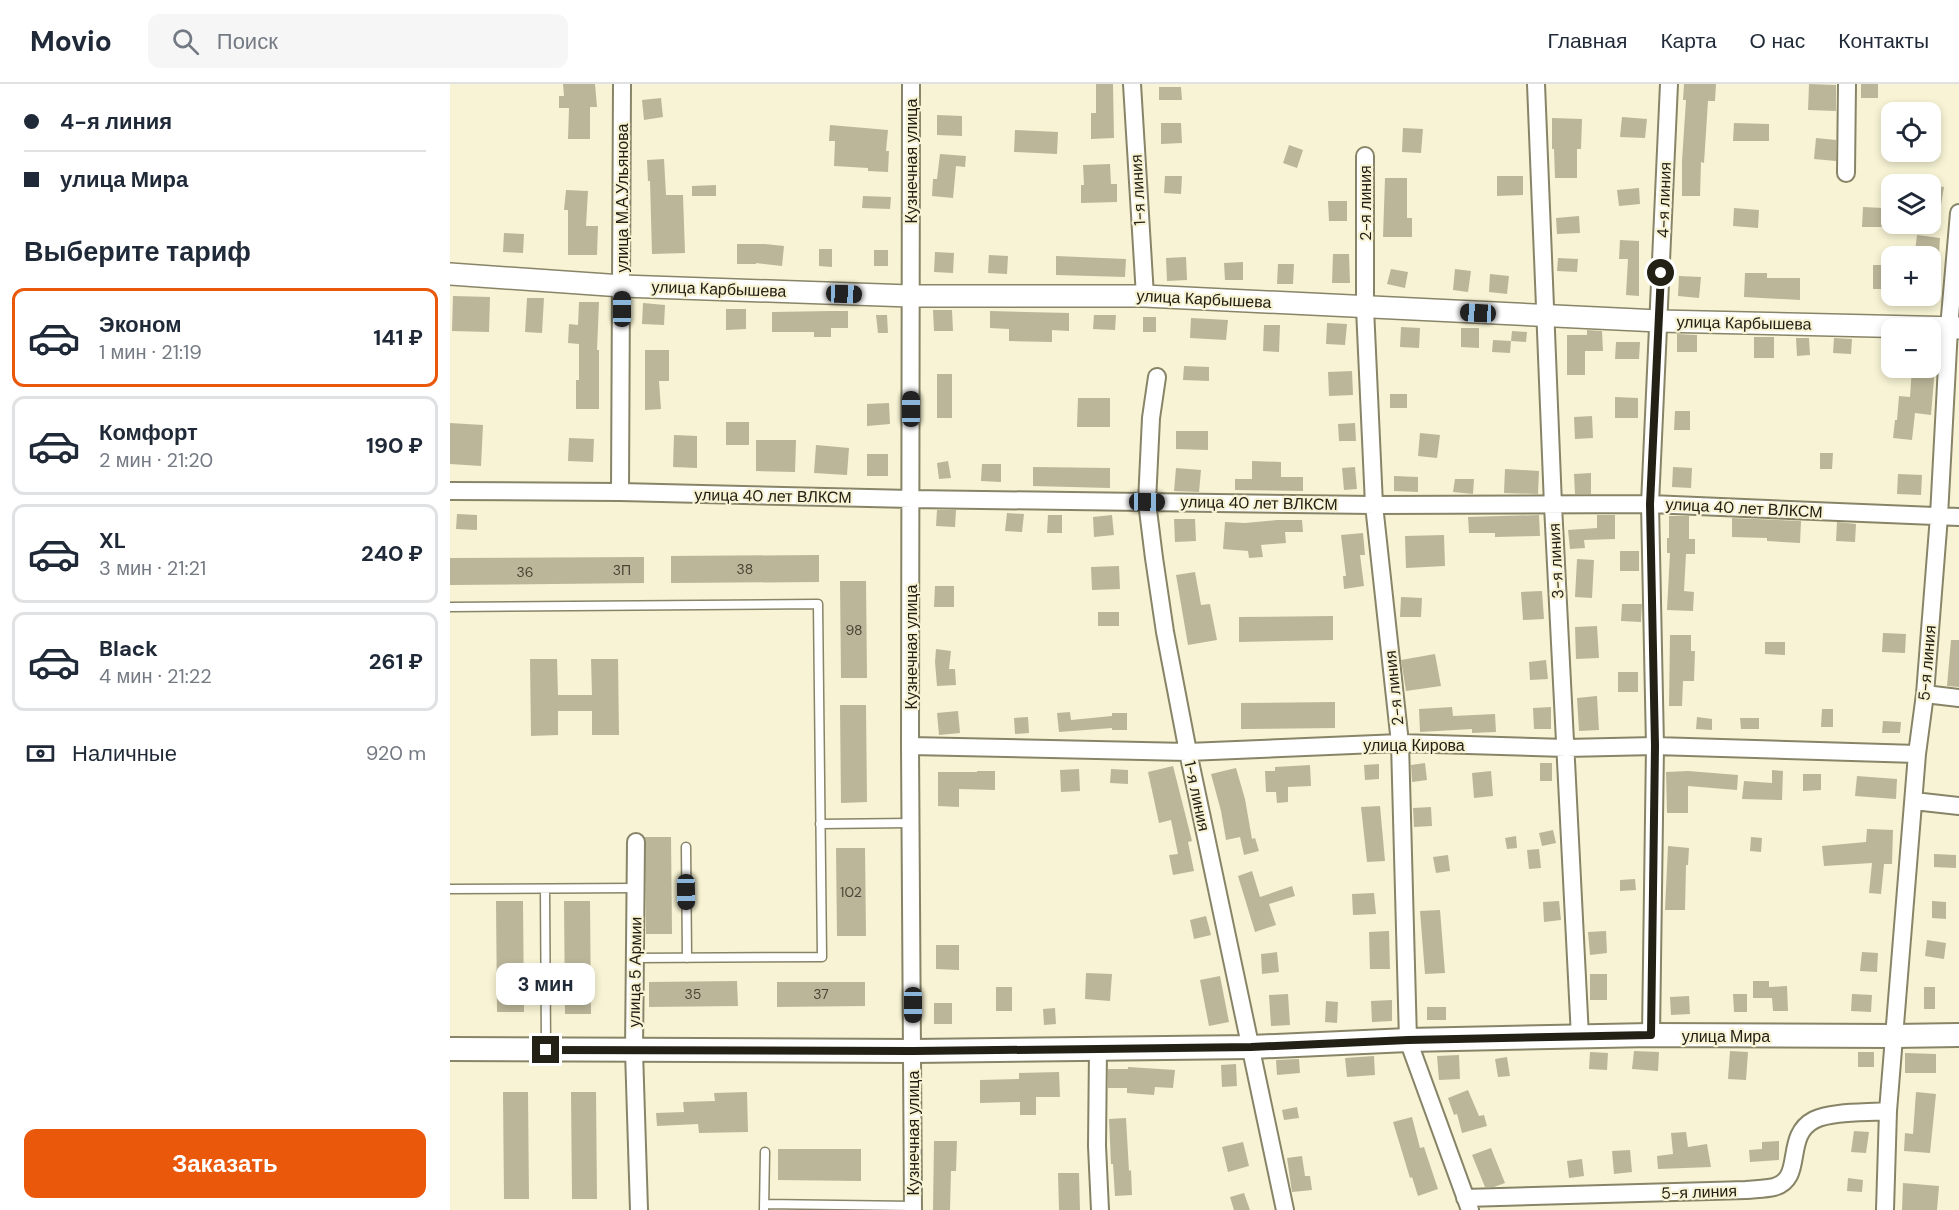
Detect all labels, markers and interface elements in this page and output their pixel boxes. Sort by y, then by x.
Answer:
search box [148,14,568,68]
text: Movio [30,23,112,60]
icon: search [169,25,202,58]
text: Поиск [217,27,278,56]
text: Главная [1547,27,1627,55]
text: Карта [1660,27,1717,55]
text: О нас [1750,27,1805,55]
text: Контакты [1838,27,1929,55]
street label: Кузнечная улица [901,98,922,223]
map controls [1881,102,1941,378]
button: locate [1881,102,1941,162]
text: 4-я линия [60,107,172,136]
street label: улица М.А.Ульянова [612,123,633,272]
street label: 1-я линия [1126,154,1150,226]
street label: 4-я линия [1652,162,1676,238]
text: улица Мира [60,165,188,194]
street label: 2-я линия [1355,165,1376,241]
button: layers [1881,174,1941,234]
text: Выберите тариф [24,234,251,269]
button: + [1881,246,1941,306]
route start [1647,259,1674,286]
street label: улица Карбышева [651,276,787,302]
car [826,284,862,304]
street label: улица Карбышева [1136,285,1272,313]
car [613,291,631,327]
car [1460,303,1496,323]
text: Эконом [99,310,182,339]
icon: car [27,311,81,365]
street label: улица Карбышева [1676,311,1812,335]
button: − [1881,318,1941,378]
text: 141 ₽ [373,323,423,352]
text: 1 мин · 21:19 [99,339,202,365]
car [902,391,920,427]
text: Комфорт [99,418,198,447]
icon: car [27,419,81,473]
text: 190 ₽ [366,431,423,460]
text: 2 мин · 21:20 [99,447,213,473]
street label: улица 40 лет ВЛКСМ [694,484,852,508]
street label: улица 40 лет ВЛКСМ [1180,491,1338,515]
car [1129,493,1165,511]
street label: улица 40 лет ВЛКСМ [1665,493,1823,523]
street label: 3-я линия [1544,523,1568,599]
text: XL [99,526,126,555]
icon: car [27,527,81,581]
text: 240 ₽ [361,539,423,568]
text: 3 мин · 21:21 [99,555,206,581]
house number: 38 [737,560,753,578]
house number: 3П [613,561,631,579]
house number: 36 [516,563,534,581]
street label: Кузнечная улица [901,584,922,709]
house number: 98 [845,621,863,639]
street label: 5-я линия [1913,624,1941,702]
text: Black [99,634,158,663]
icon: car [27,635,81,689]
text: 261 ₽ [369,647,423,676]
street label: 2-я линия [1380,649,1408,727]
text: 4 мин · 21:22 [99,663,212,689]
street label: улица Кирова [1363,735,1465,756]
icon: cash [24,737,57,770]
text: Наличные [72,739,177,768]
text: 920 m [366,740,426,766]
street label: 1-я линия [1179,759,1215,833]
car [677,874,695,910]
house number: 102 [840,883,862,901]
street label: улица 5 Армии [624,916,646,1028]
callout: 3 мин [496,963,596,1005]
text: 3 мин [518,971,573,997]
house number: 35 [685,985,701,1003]
house number: 37 [813,985,829,1003]
car [904,987,922,1023]
street label: улица Мира [1682,1026,1770,1047]
route end [532,1036,559,1063]
street label: Кузнечная улица [903,1070,924,1195]
button: Заказать [24,1129,426,1198]
street label: 5-я линия [1661,1180,1737,1204]

